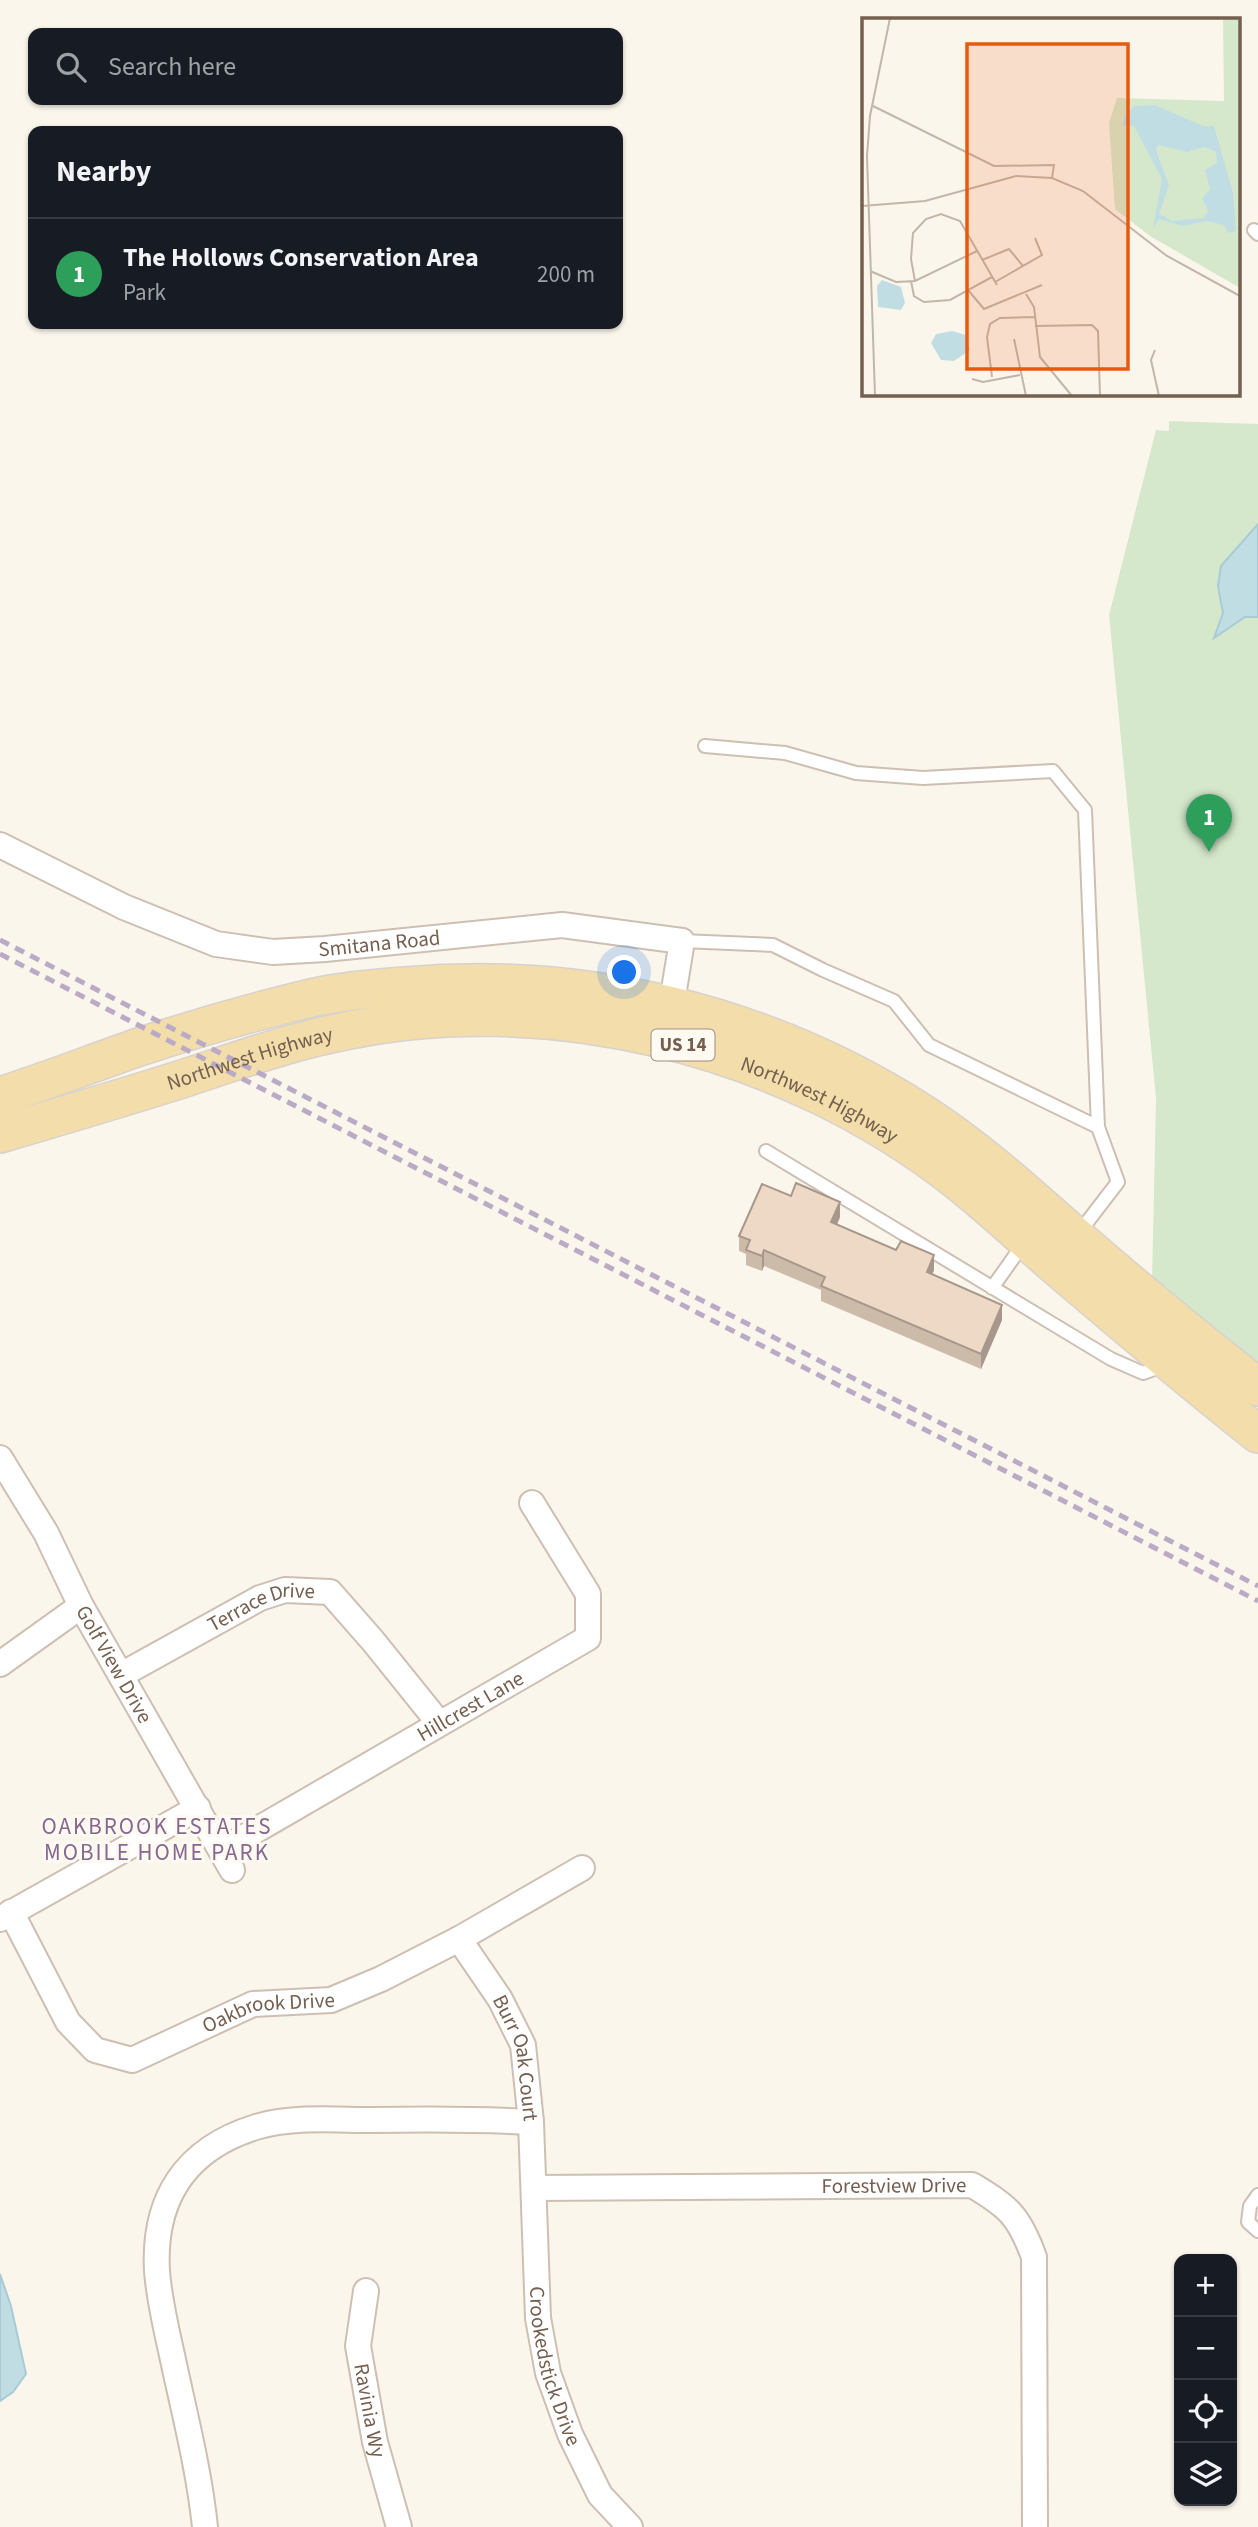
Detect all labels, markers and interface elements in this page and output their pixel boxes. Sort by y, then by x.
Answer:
inset map [862,18,1240,396]
search box [28,28,623,105]
icon: search [52,48,90,86]
text: Search here [108,48,236,85]
text: Nearby [56,150,151,193]
text: The Hollows Conservation Area [123,239,479,276]
text: 1 [73,258,85,291]
text: 200 m [537,258,595,291]
text: Park [123,276,166,309]
pin: 1 [1186,794,1232,852]
street label: Smitana Road [317,922,442,964]
your location [607,955,641,989]
street label: Northwest Highway [163,1019,336,1098]
road number: US 14 [652,1030,714,1060]
street label: Northwest Highway [736,1049,904,1151]
street label: Terrace Drive [202,1575,316,1639]
street label: Golf View Drive [69,1600,160,1729]
street label: Hillcrest Lane [411,1663,529,1749]
district label: OAKBROOK ESTATES MOBILE HOME PARK [41,1810,273,1869]
street label: Oakbrook Drive [197,1985,336,2041]
street label: Burr Oak Court [485,1989,546,2123]
street label: Forestview Drive [821,2170,967,2201]
map controls [1174,2254,1237,2506]
button: + [1174,2254,1237,2317]
street label: Crookedstick Drive [522,2286,589,2451]
button: − [1174,2317,1237,2380]
street label: Ravinia Wy [346,2361,394,2461]
button: locate [1174,2380,1237,2443]
button: layers [1174,2443,1237,2506]

